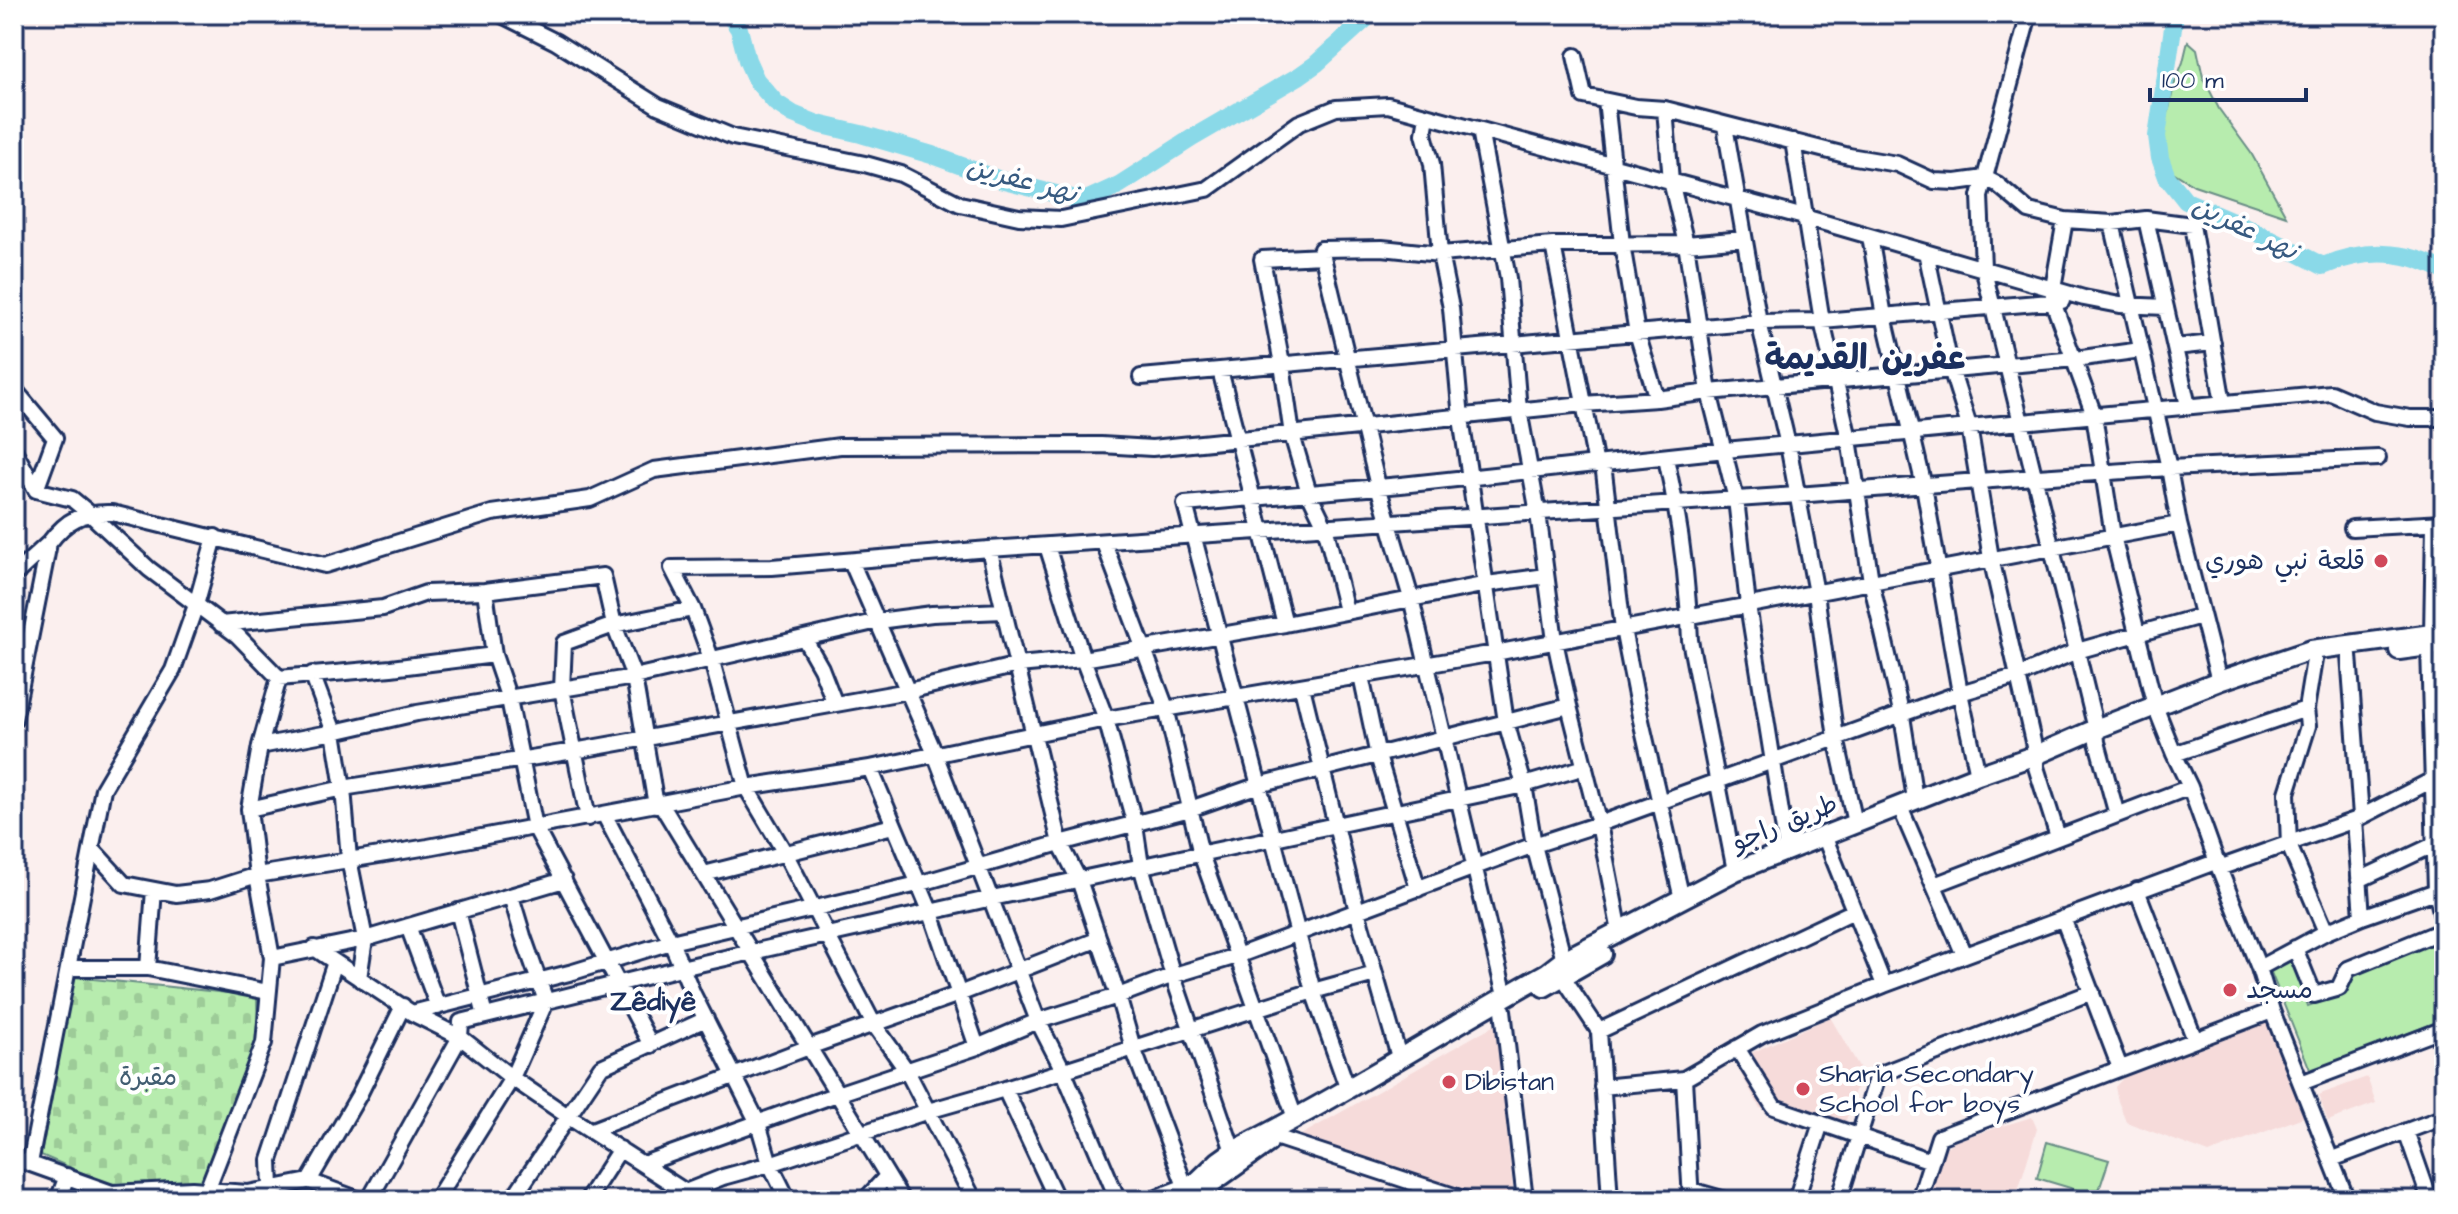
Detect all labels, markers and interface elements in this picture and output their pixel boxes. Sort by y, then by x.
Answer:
scale bar [2150,52,2306,102]
text: 100 m [2162,64,2224,98]
water label: نهر عفرين [962,147,1085,214]
water label: نهر عفرين [2186,186,2307,272]
district label: عفرين القديمة [1765,335,1965,383]
place label: قلعة نبي هوري [2205,543,2365,583]
marker: قلعة نبي هوري [2372,552,2390,570]
street label: طريق راجو [1725,786,1843,861]
place label: مسجد [2246,972,2313,1008]
marker: مسجد [2221,981,2239,999]
district label: Zêdiyê [610,982,696,1024]
place label: Sharia Secondary School for boys [1819,1056,2034,1124]
park label: مقبرة [119,1059,177,1095]
place label: Dibistan [1465,1064,1554,1100]
marker: Dibistan [1440,1073,1458,1091]
marker: Sharia Secondary School for boys [1794,1080,1812,1098]

